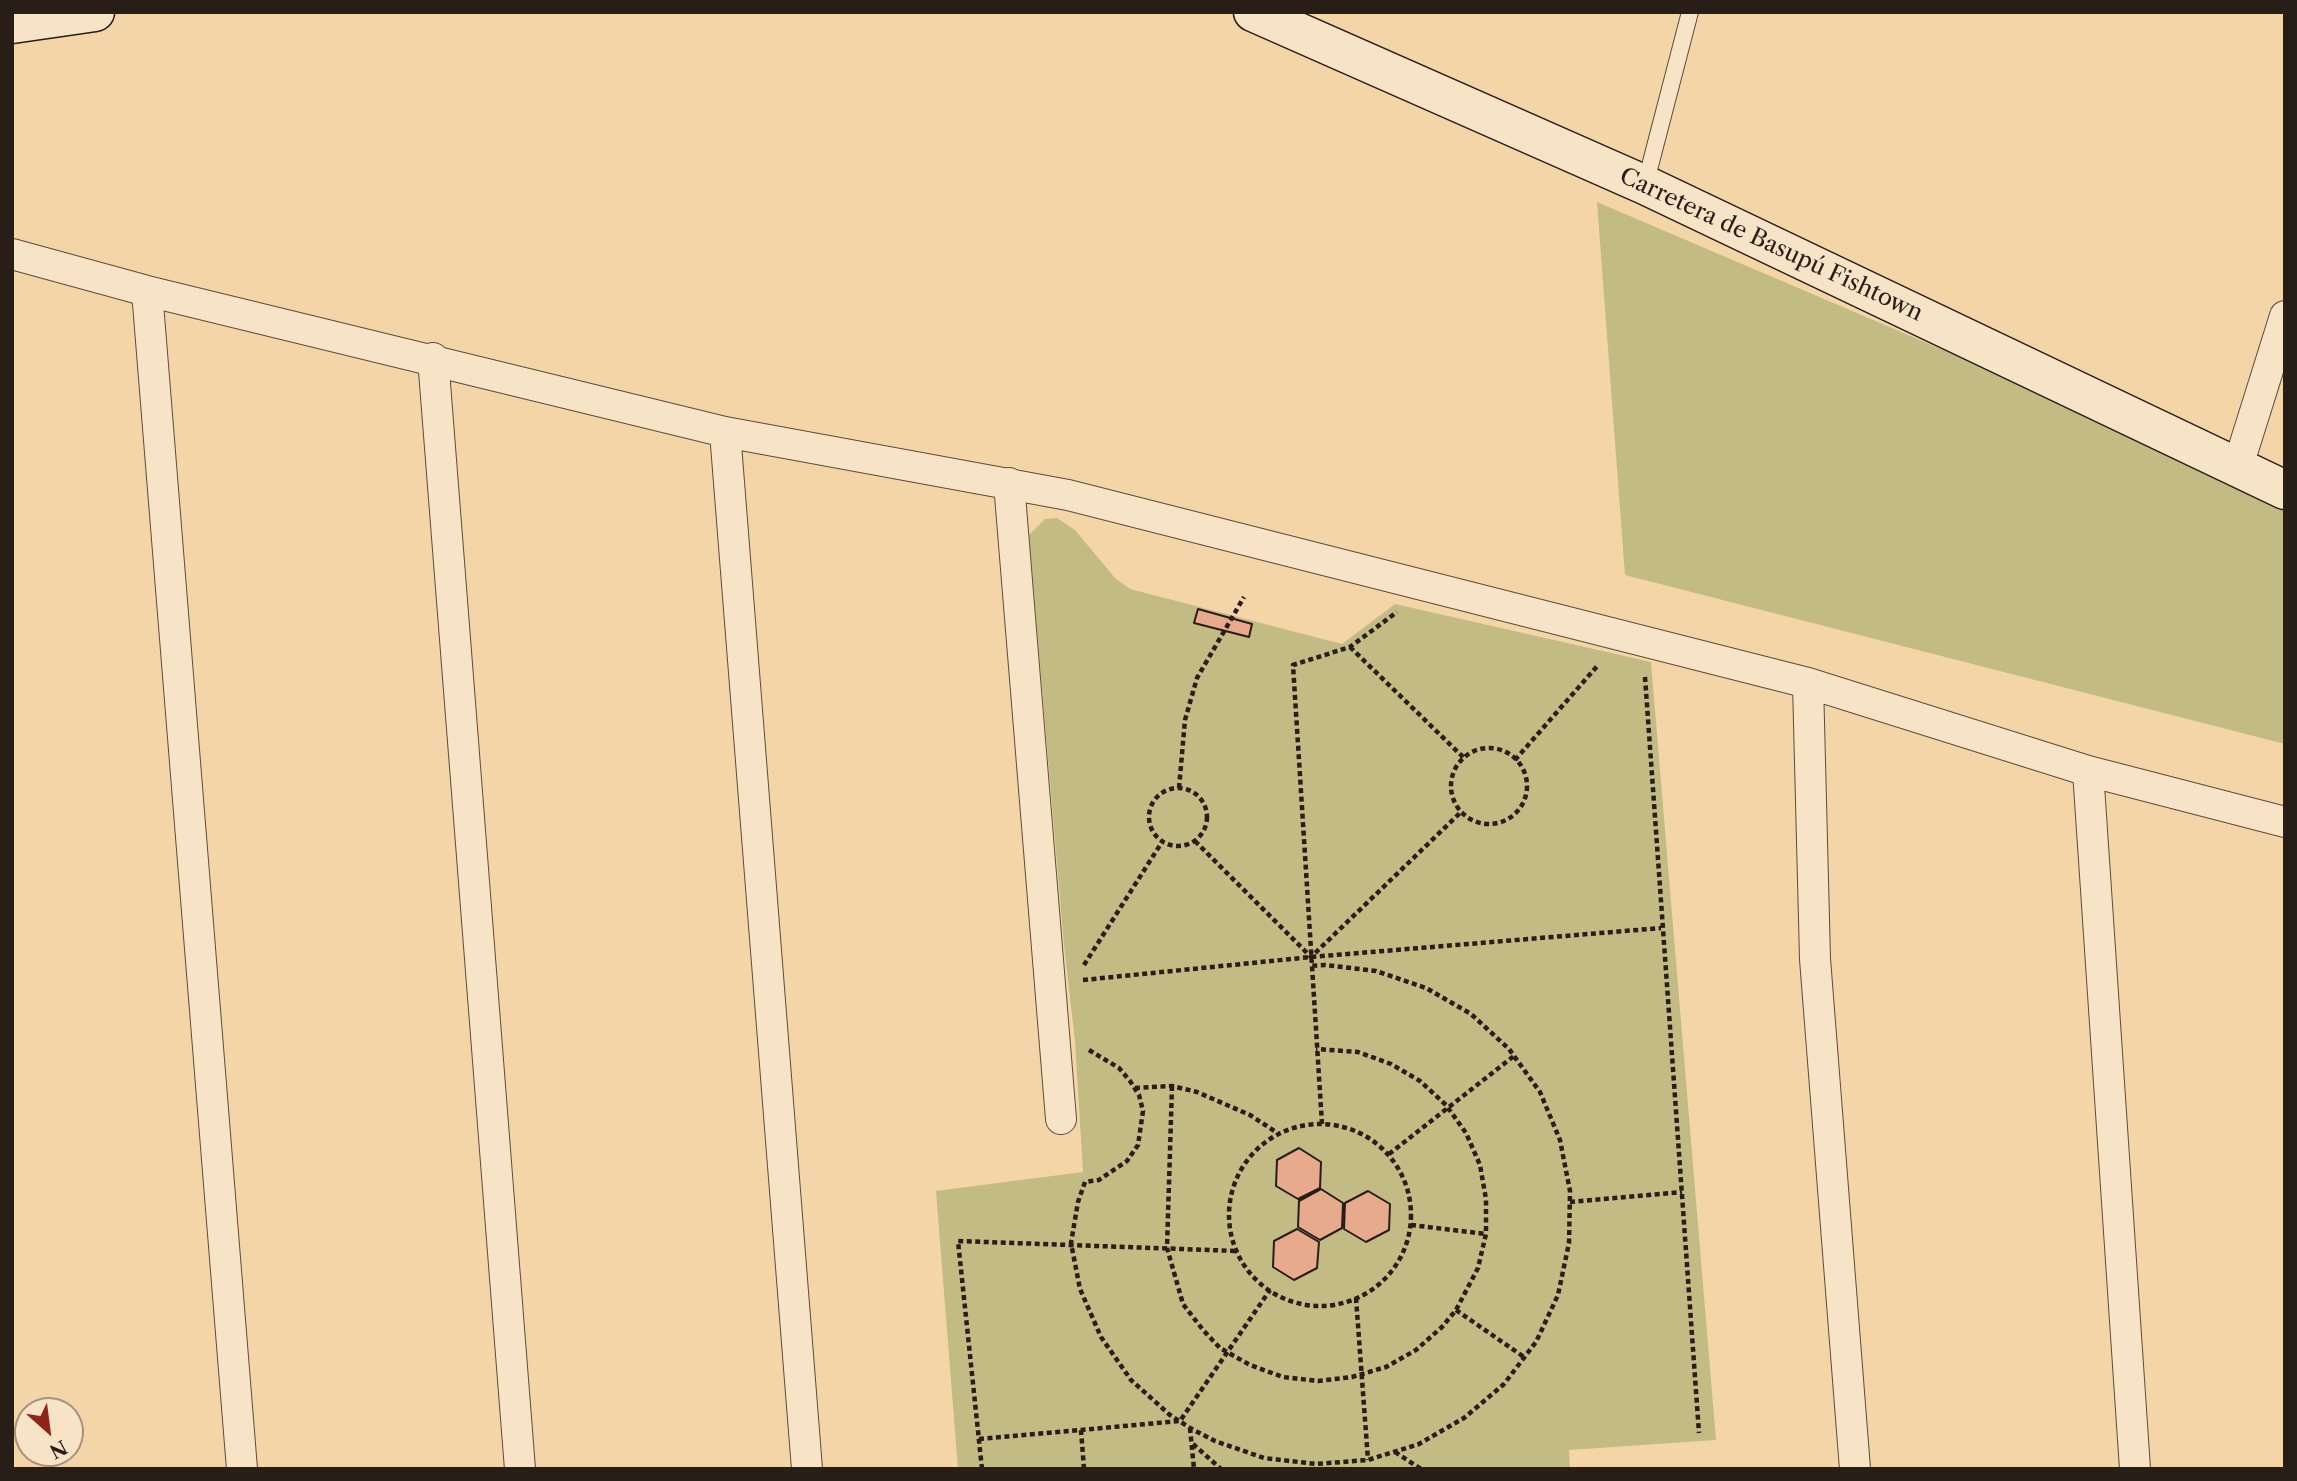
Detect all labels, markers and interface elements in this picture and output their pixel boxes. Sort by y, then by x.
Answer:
street label: Carretera de Basupú Fishtown [1615,162,1927,328]
north arrow [14,1397,84,1467]
text: N [45,1435,71,1463]

